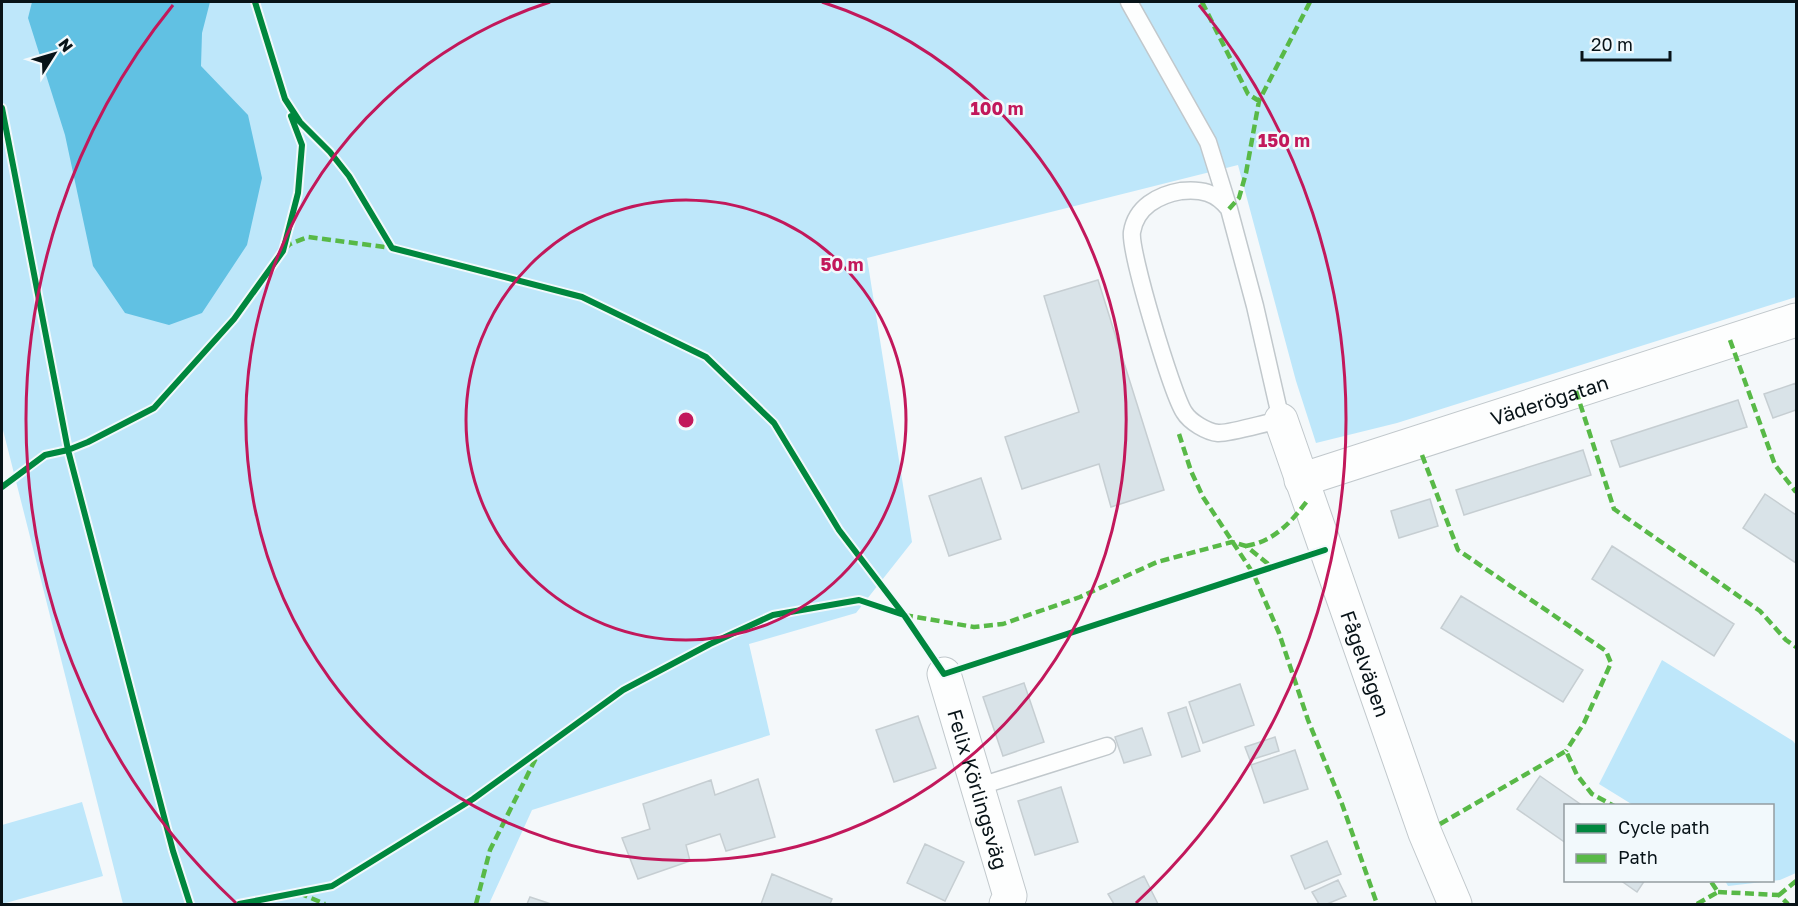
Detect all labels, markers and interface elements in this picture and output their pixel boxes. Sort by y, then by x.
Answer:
north arrow [24,24,84,84]
scale bar [1582,24,1670,62]
text: 20 m [1591,33,1633,55]
text: N [54,34,78,56]
text: 100 m [971,97,1023,119]
text: 150 m [1258,129,1310,151]
text: 50 m [821,253,863,275]
street label: Väderögatan [1487,370,1611,430]
centre of rings [676,410,696,430]
street label: Fågelvägen [1336,607,1396,720]
street label: Felix Körlingsväg [943,706,1013,872]
legend [1564,804,1774,882]
text: Cycle path [1618,816,1710,838]
text: Path [1618,846,1658,868]

